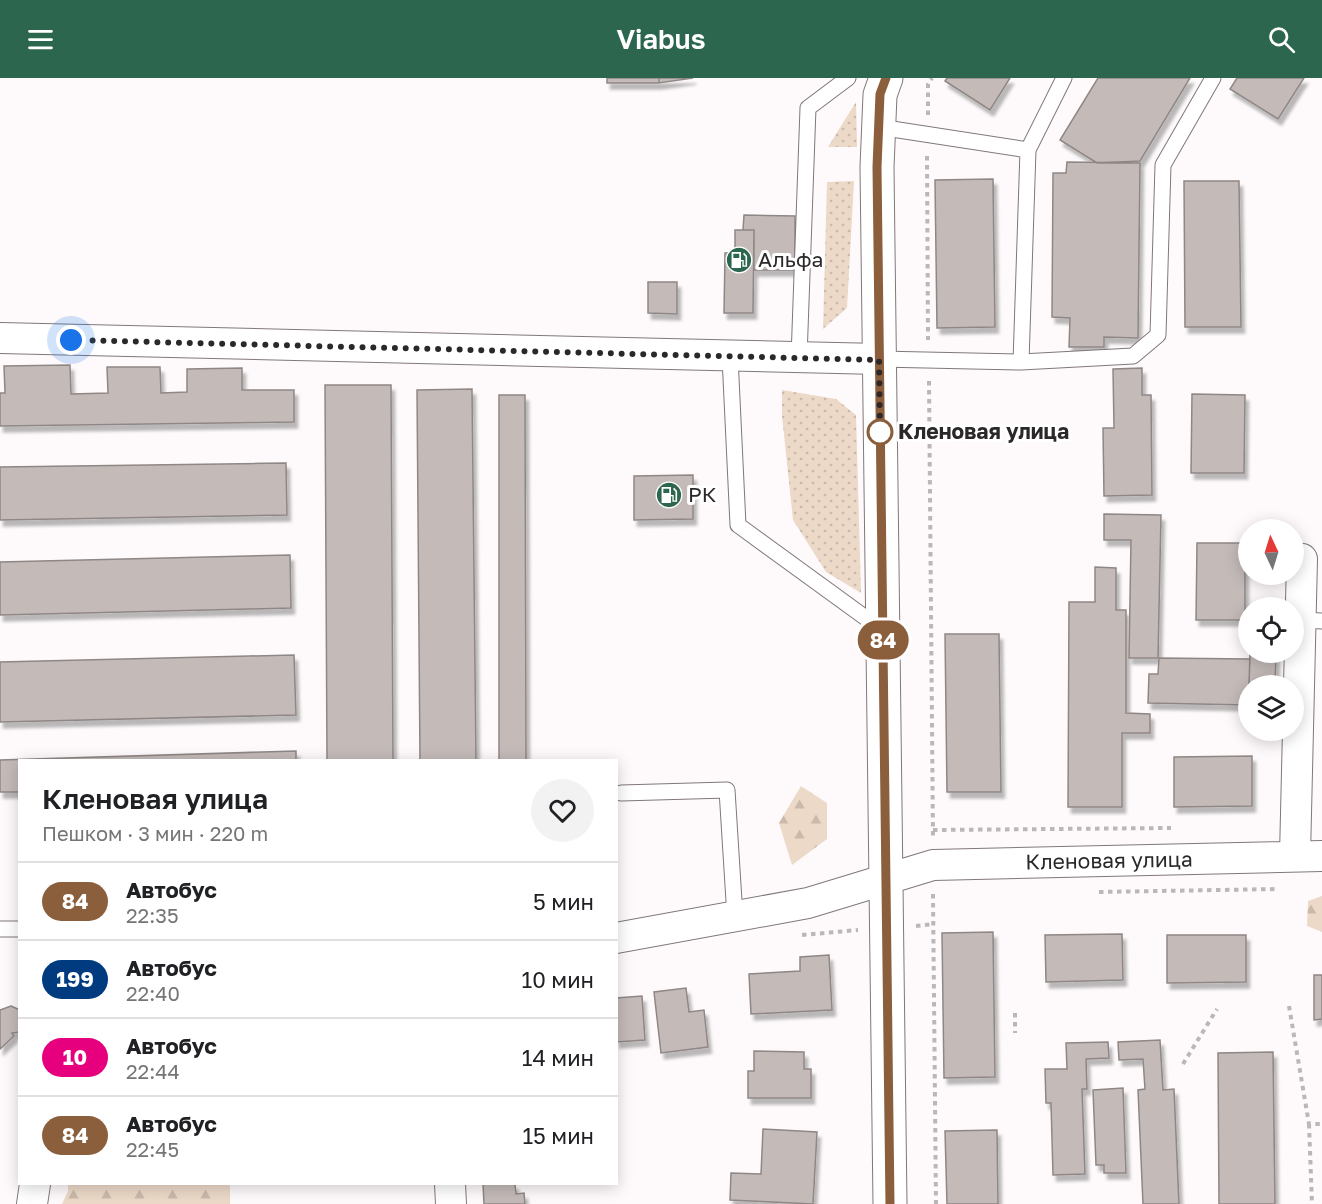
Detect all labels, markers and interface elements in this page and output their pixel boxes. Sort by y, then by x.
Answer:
icon: menu [24,23,57,56]
text: Viabus [617,23,705,55]
icon: search [1265,23,1298,56]
fuel station icon: Альфа [724,245,754,275]
place label: Альфа [758,246,823,272]
your location [56,325,86,355]
place label: Кленовая улица [898,418,1069,444]
marker: Кленовая улица [867,419,893,445]
fuel station icon: РК [654,480,684,510]
place label: РК [688,481,717,507]
north arrow [1238,519,1304,585]
map controls [1238,519,1304,741]
button: locate [1238,597,1304,663]
line badge: 84 [856,620,910,660]
text: 84 [870,627,896,653]
button: layers [1238,675,1304,741]
button: heart [531,779,594,842]
text: Кленовая улица [42,782,268,815]
text: Пешком · 3 мин · 220 m [42,821,268,845]
street label: Кленовая улица [1025,846,1193,874]
text: Автобус [126,876,217,903]
text: 84 [62,888,88,914]
text: 5 мин [533,888,594,915]
text: 22:35 [126,903,179,927]
text: Автобус [126,954,217,981]
text: 199 [56,966,94,992]
text: 10 мин [522,966,594,993]
text: 22:40 [126,981,180,1005]
text: Автобус [126,1032,217,1059]
text: 10 [63,1044,87,1070]
text: 14 мин [522,1044,594,1071]
text: 22:44 [126,1059,180,1083]
text: Автобус [126,1110,217,1137]
text: 84 [62,1122,88,1148]
text: 15 мин [522,1122,594,1149]
text: 22:45 [126,1137,179,1161]

